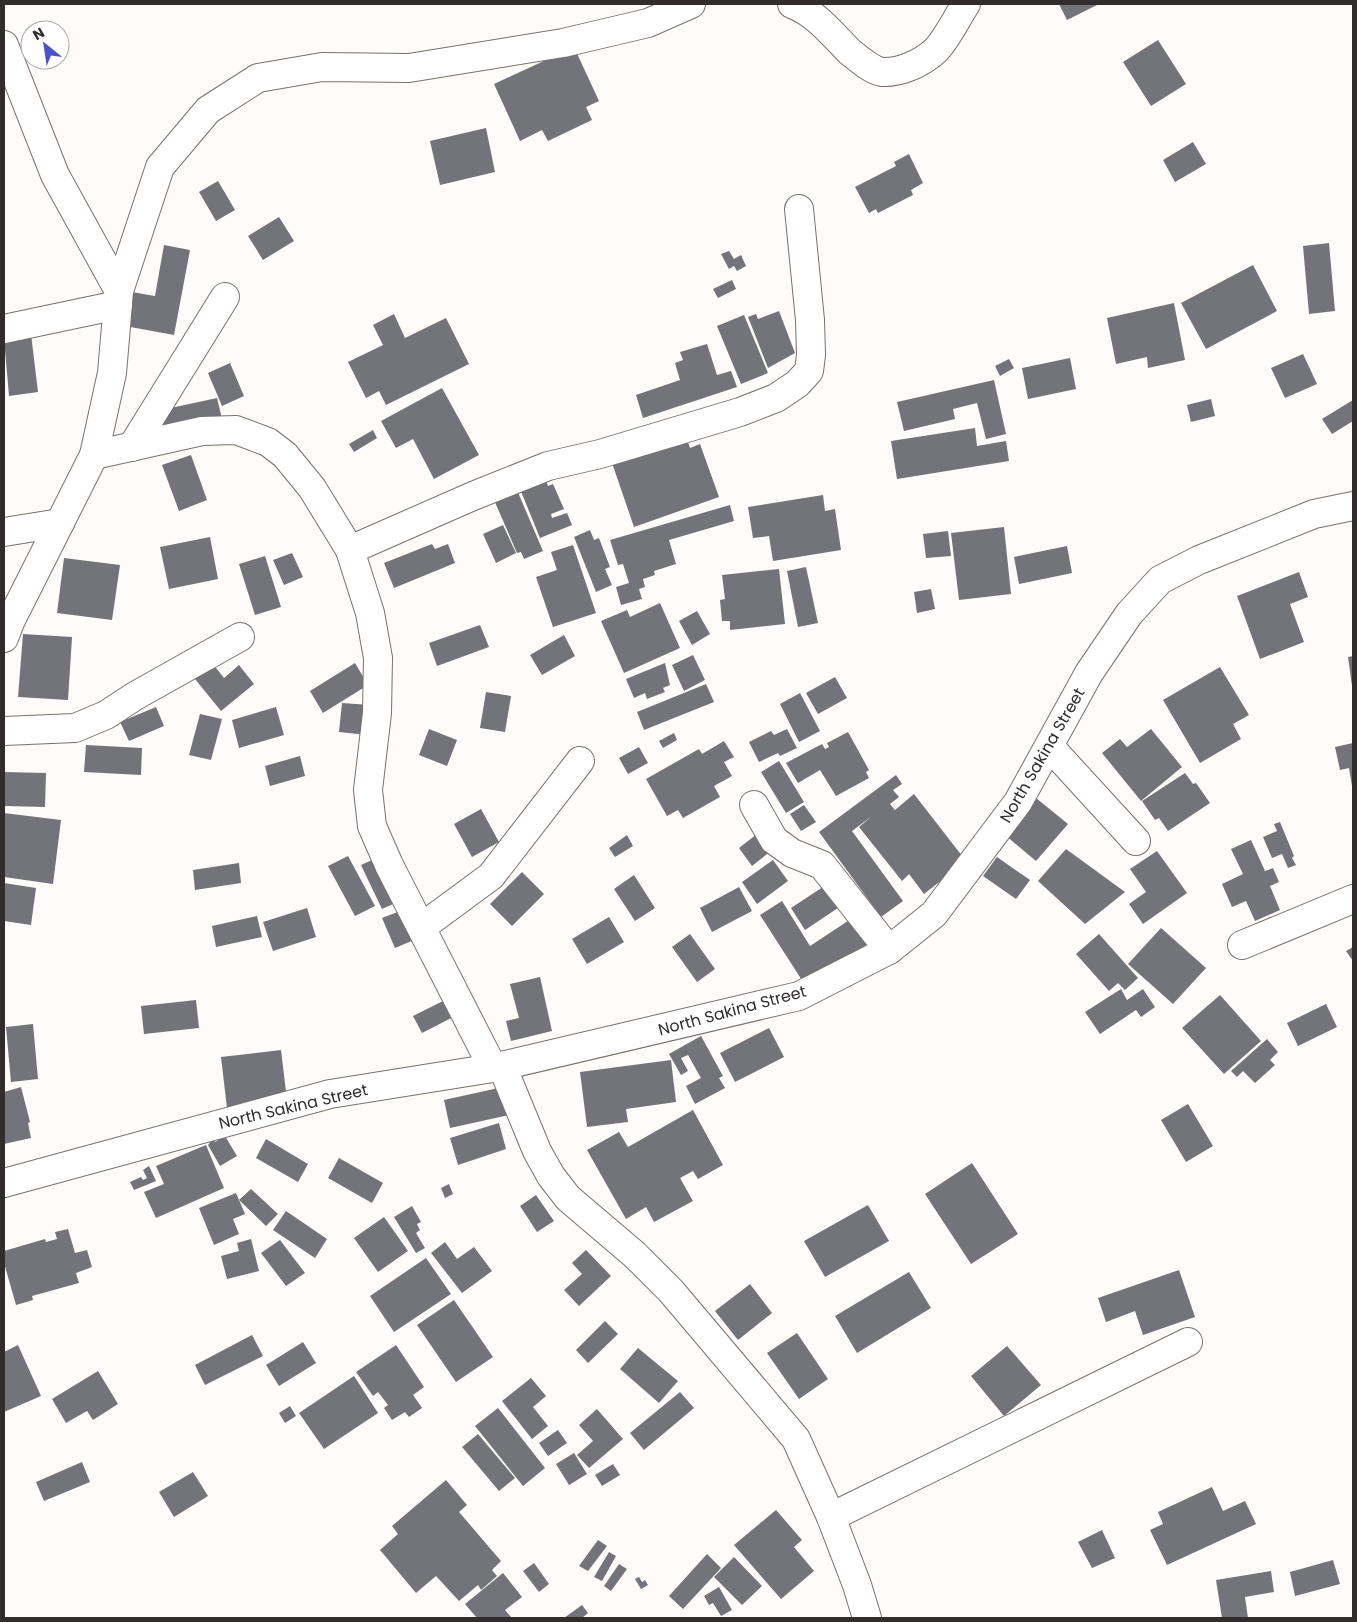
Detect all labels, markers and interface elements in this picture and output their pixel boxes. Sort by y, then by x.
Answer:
north arrow [20,20,70,70]
text: N [29,22,48,45]
street label: North Sakina Street [994,683,1091,827]
street label: North Sakina Street [656,980,809,1041]
street label: North Sakina Street [216,1078,370,1135]

